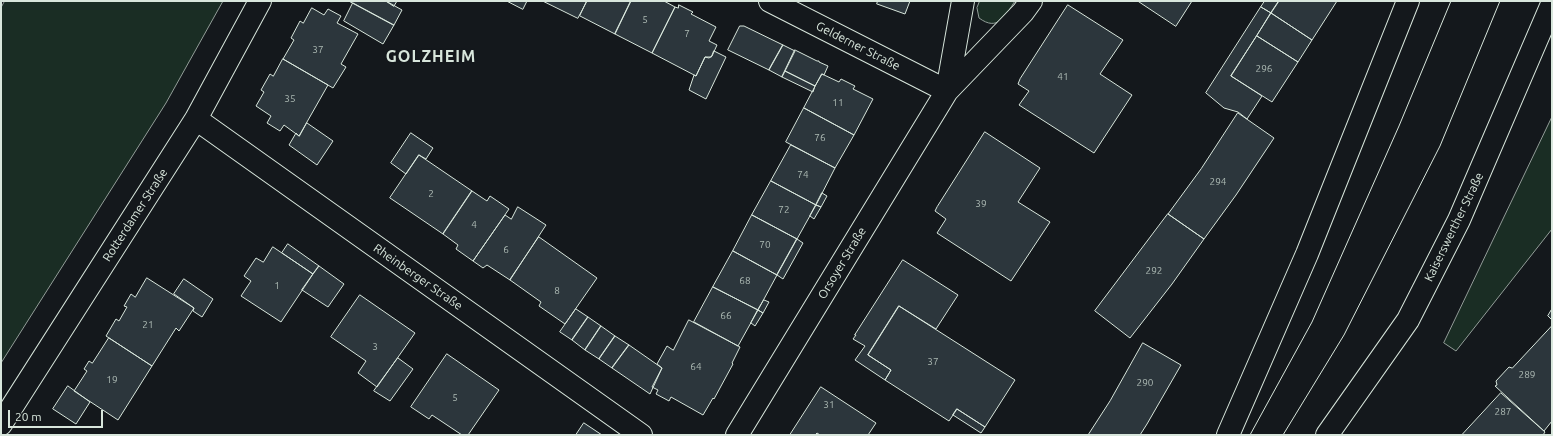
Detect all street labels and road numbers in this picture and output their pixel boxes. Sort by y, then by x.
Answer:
street label: Gelderner Straße [814,19,902,73]
street label: Rotterdamer Straße [100,166,170,264]
street label: Kaiserswerther Straße [1421,170,1487,284]
street label: Orsoyer Straße [815,224,869,302]
street label: Rheinberger Straße [371,241,465,313]

